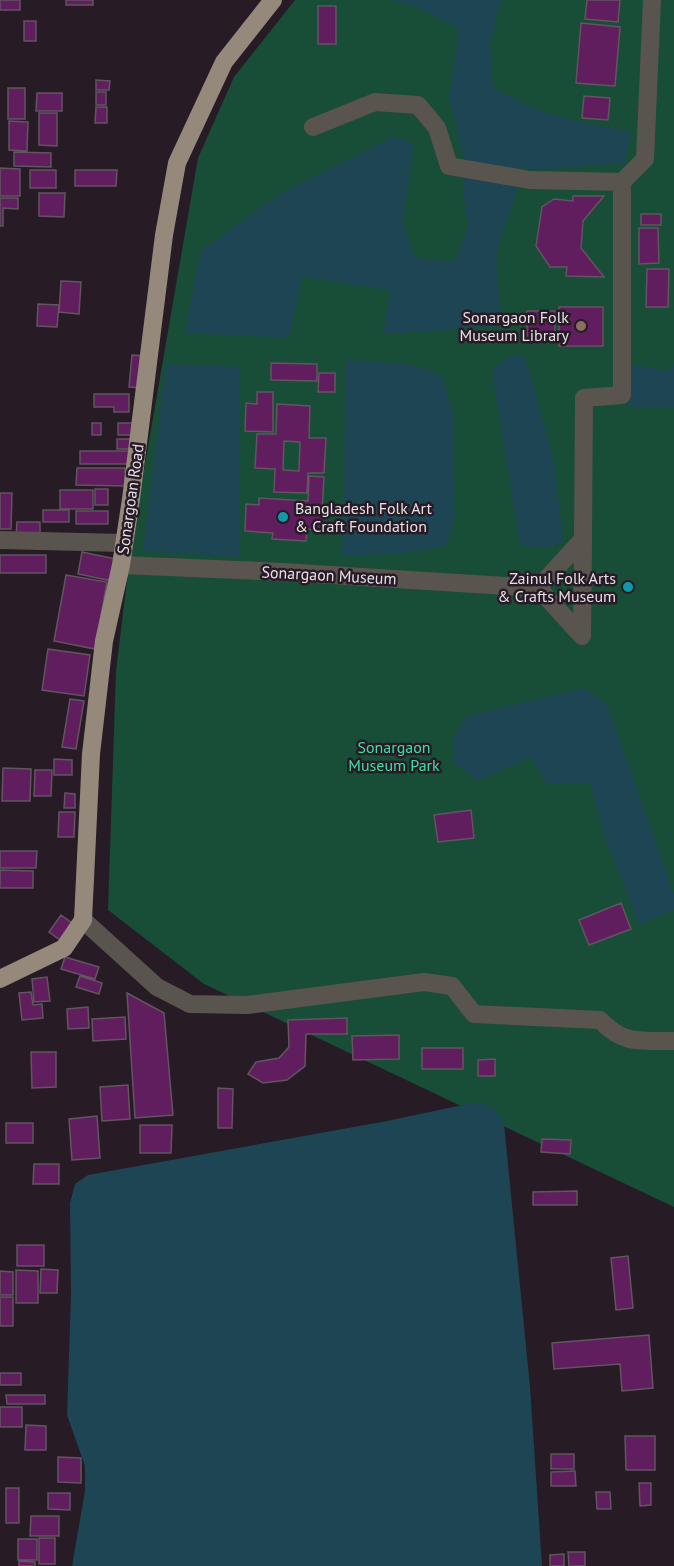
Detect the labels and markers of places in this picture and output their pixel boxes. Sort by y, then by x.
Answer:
place label: Sonargaon Folk Museum Library [459,307,570,345]
marker: Sonargaon Folk Museum Library [574,319,588,333]
place label: Bangladesh Folk Art & Craft Foundation [295,498,432,536]
marker: Bangladesh Folk Art & Craft Foundation [276,510,290,524]
place label: Zainul Folk Arts & Crafts Museum [497,568,616,606]
marker: Zainul Folk Arts & Crafts Museum [621,580,635,594]

